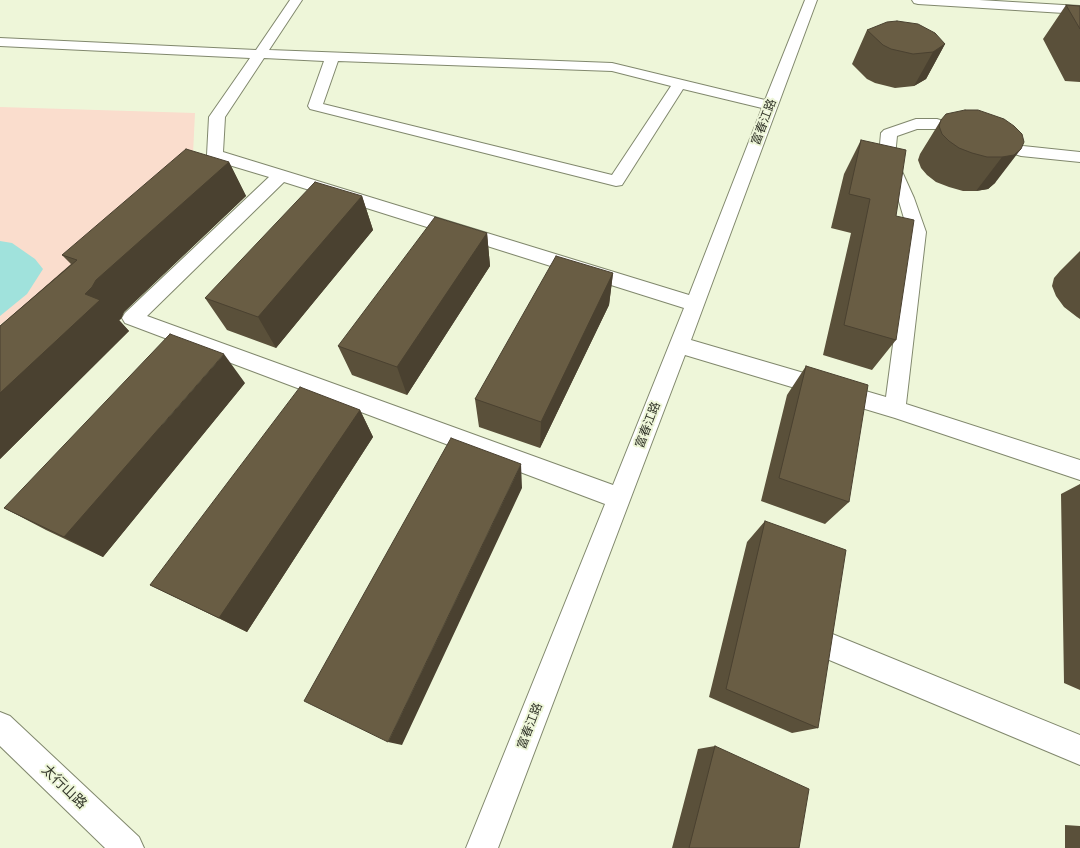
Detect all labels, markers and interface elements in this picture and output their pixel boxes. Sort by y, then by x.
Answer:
street label: 富春江路 [749,97,779,147]
street label: 富春江路 [633,400,663,450]
street label: 富春江路 [515,701,545,751]
street label: 太行山路 [38,762,90,812]

